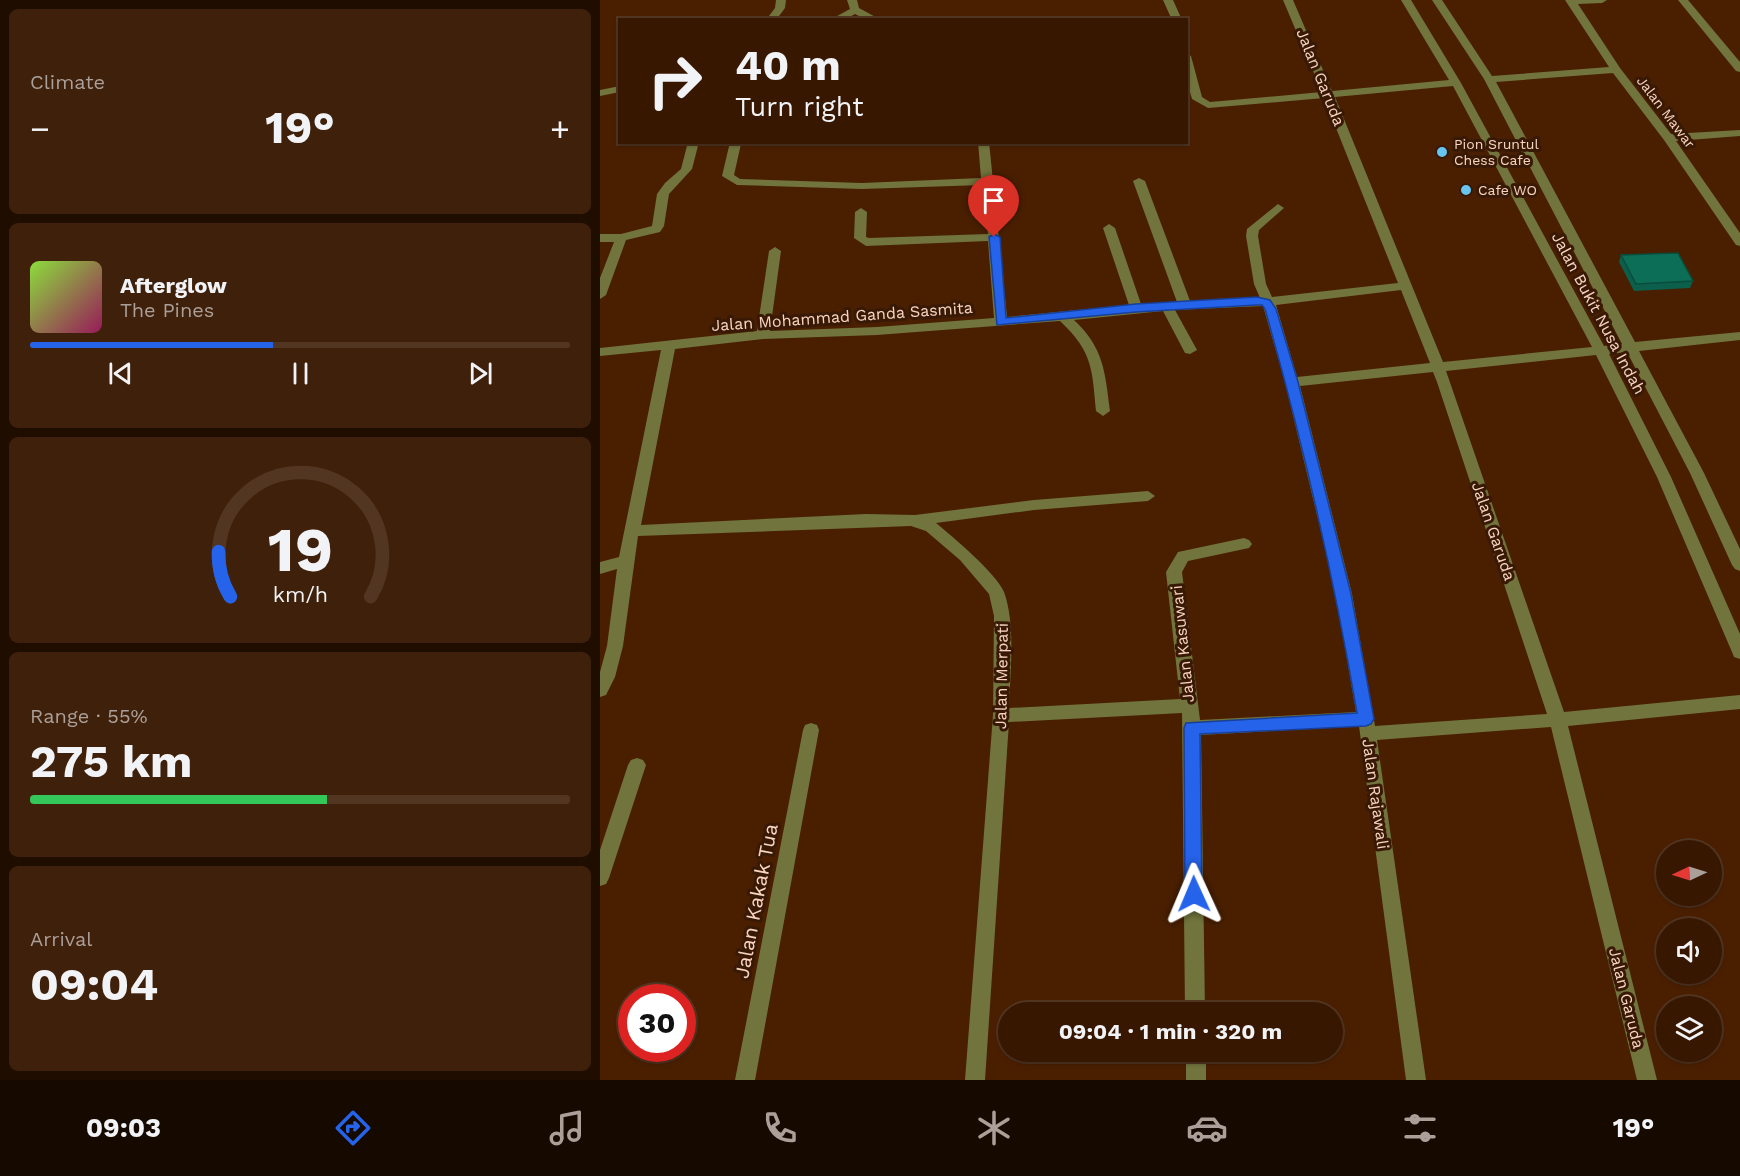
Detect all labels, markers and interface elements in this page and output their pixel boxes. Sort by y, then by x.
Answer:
street label: Jalan Garuda [1292,26,1349,129]
text: 40 m [735,41,841,90]
icon: right [636,42,714,120]
text: Climate [30,70,105,94]
street label: Jalan Mawar [1634,73,1698,151]
text: Turn right [735,91,864,123]
text: 19° [265,101,335,154]
text: − [30,109,50,148]
text: + [550,109,570,148]
place label: Pion Sruntul Chess Cafe [1454,136,1539,168]
marker: Pion Sruntul Chess Cafe [1435,145,1449,159]
pin [968,175,1019,237]
place label: Cafe WO [1478,182,1537,198]
marker: Cafe WO [1459,183,1473,197]
icon: arrive [977,184,1010,217]
street label: Jalan Bukit Nusa Indah [1548,229,1649,397]
text: Afterglow [120,273,227,298]
text: The Pines [120,298,214,322]
street label: Jalan Mohammad Ganda Sasmita [711,298,973,335]
icon: previous [104,357,137,390]
icon: pause [284,357,317,390]
icon: next [464,357,497,390]
street label: Jalan Garuda [1468,479,1519,583]
text: 19 [267,513,333,586]
text: km/h [272,582,328,607]
street label: Jalan Kasuwari [1167,584,1198,704]
street label: Jalan Merpati [991,623,1012,729]
text: Range · 55% [30,704,148,728]
text: 275 km [30,735,192,788]
street label: Jalan Rajawali [1358,738,1393,851]
street label: Jalan Kakak Tua [729,822,783,980]
north arrow [1656,840,1722,906]
map controls [1656,840,1722,1062]
position arrow [1162,862,1226,926]
button: sound [1656,918,1722,984]
text: Arrival [30,927,92,951]
street label: Jalan Garuda [1605,946,1648,1051]
text: 09:04 [30,958,158,1011]
speed limit sign: 30 [618,984,696,1062]
button: layers [1656,996,1722,1062]
text: 09:04 · 1 min · 320 m [1059,1019,1282,1044]
icon: directions [332,1107,374,1149]
icon: music [546,1107,588,1149]
icon: phone [759,1107,801,1149]
icon: climate [973,1107,1015,1149]
icon: car [1186,1107,1228,1149]
icon: filters [1399,1107,1441,1149]
text: 09:03 [86,1112,161,1144]
text: 19° [1613,1112,1654,1144]

